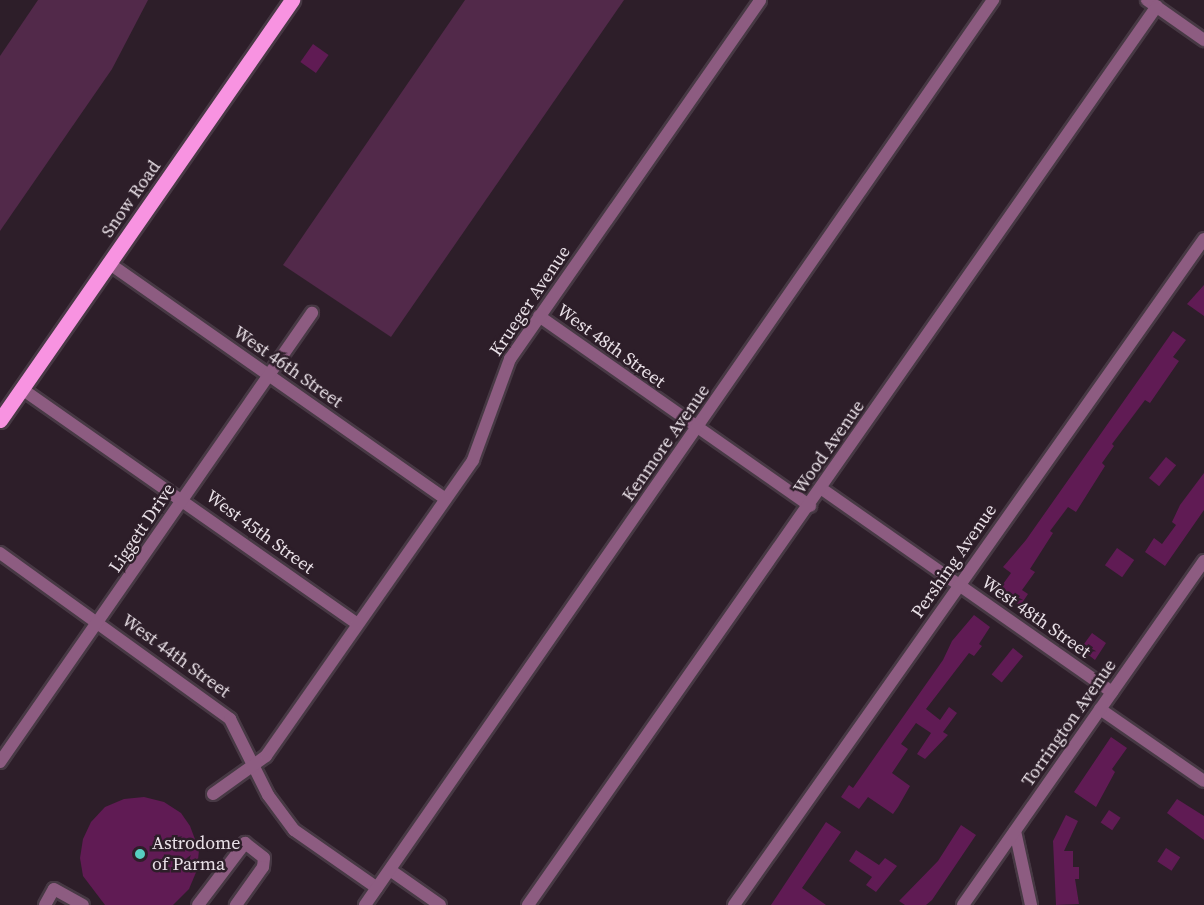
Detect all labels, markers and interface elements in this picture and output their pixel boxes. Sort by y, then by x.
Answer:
street label: Snow Road [97,156,165,242]
street label: Krueger Avenue [485,242,575,360]
street label: West 48th Street [553,300,669,392]
street label: West 46th Street [229,321,347,413]
street label: Kenmore Avenue [618,380,714,506]
street label: Wood Avenue [789,396,869,498]
street label: Liggett Drive [104,479,180,577]
street label: West 45th Street [202,486,318,578]
street label: Pershing Avenue [907,500,1001,622]
street label: West 48th Street [977,571,1095,663]
street label: West 44th Street [118,610,234,702]
street label: Torrington Avenue [1017,655,1121,791]
place label: Astrodome of Parma [152,833,240,876]
marker: Astrodome of Parma [133,847,147,861]

